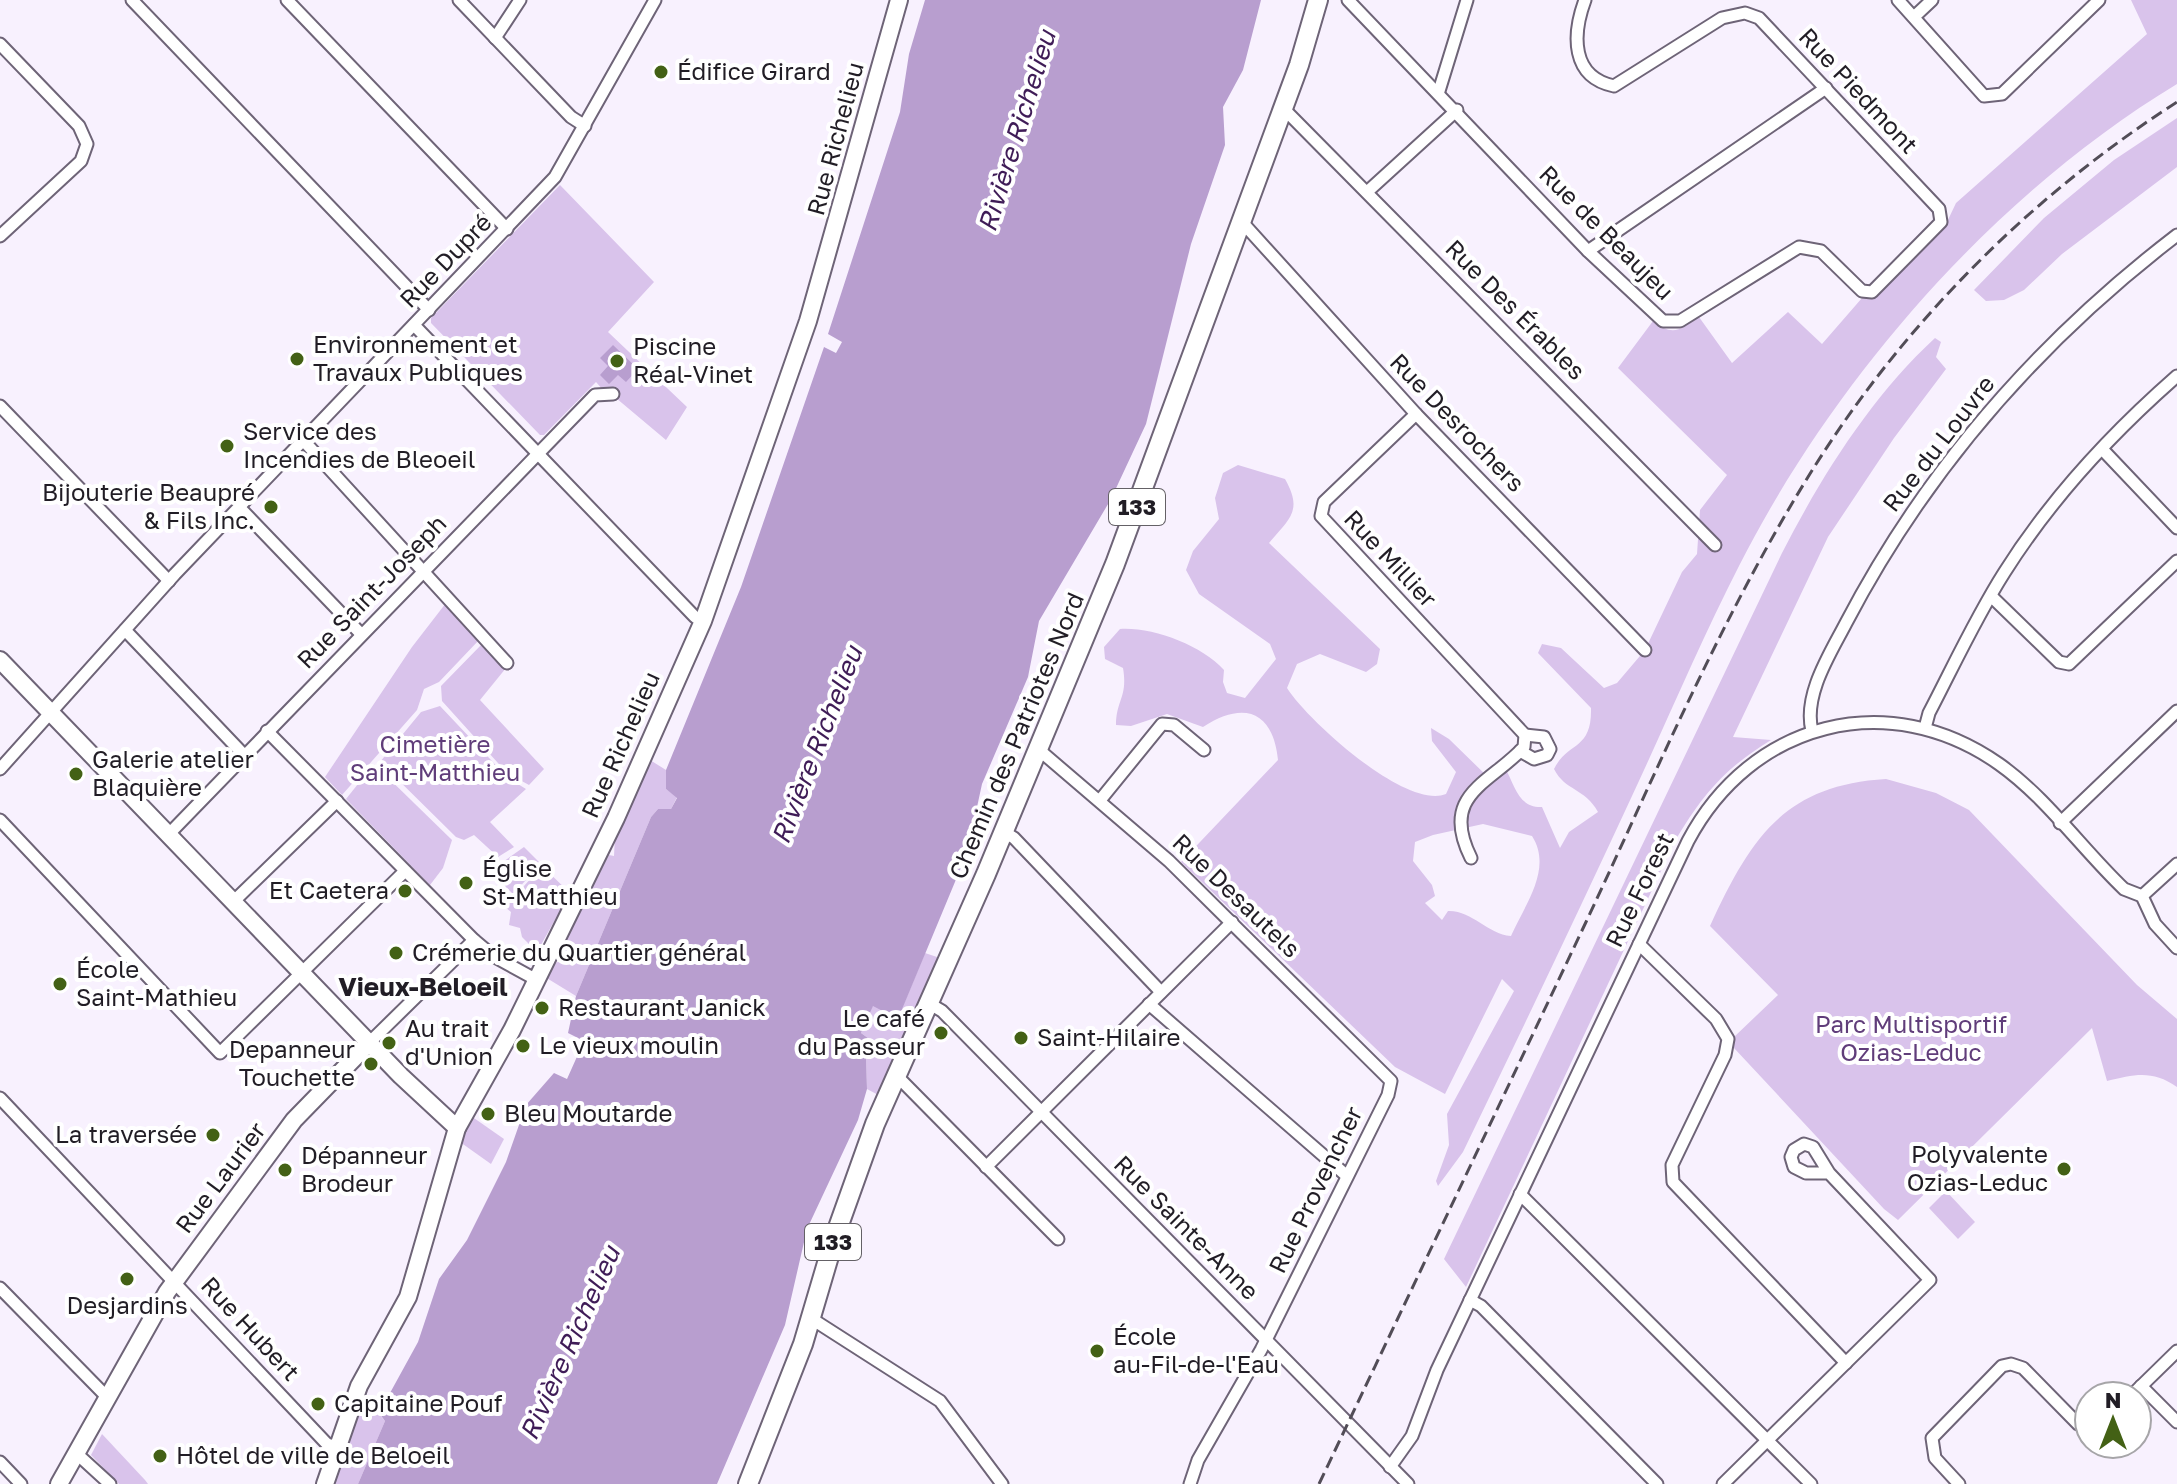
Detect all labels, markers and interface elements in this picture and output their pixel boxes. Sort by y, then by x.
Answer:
street label: Rue Piedmont [1794,21,1925,159]
water label: Rivière Richelieu [971,24,1063,235]
place label: Édifice Girard [677,56,831,85]
street label: Rue Richelieu [800,59,869,218]
marker: Édifice Girard [652,63,670,81]
street label: Rue de Beaujeu [1534,159,1680,305]
street label: Rue Dupré [393,207,497,313]
street label: Rue Des Érables [1440,233,1592,385]
place label: Environnement et Travaux Publiques [313,329,523,386]
place label: Piscine Réal-Vinet [633,331,753,388]
street label: Rue Desrochers [1385,347,1531,497]
marker: Environnement et Travaux Publiques [288,350,306,368]
marker: Piscine Réal-Vinet [608,352,626,370]
street label: Rue du Louvre [1876,369,2000,517]
place label: Service des Incendies de Bleoeil [243,416,475,473]
marker: Service des Incendies de Bleoeil [218,437,236,455]
place label: Bijouterie Beaupré & Fils Inc. [42,477,255,534]
road number: 133 [1109,489,1165,525]
marker: Bijouterie Beaupré & Fils Inc. [262,498,280,516]
street label: Rue Millier [1339,503,1443,613]
street label: Rue Saint-Joseph [290,508,452,674]
street label: Chemin des Patriotes Nord [942,588,1089,883]
water label: Rivière Richelieu [765,640,869,848]
street label: Rue Richelieu [574,667,665,822]
park label: Cimetière Saint-Matthieu [350,729,520,786]
place label: Galerie atelier Blaquière [92,744,254,801]
marker: Galerie atelier Blaquière [67,765,85,783]
street label: Rue Desautels [1167,827,1307,963]
street label: Rue Forest [1598,827,1679,951]
place label: Église St-Matthieu [482,853,618,910]
marker: Église St-Matthieu [457,874,475,892]
place label: Et Caetera [269,875,389,904]
marker: Et Caetera [396,882,414,900]
place label: Crémerie du Quartier général [412,937,746,966]
marker: Crémerie du Quartier général [387,944,405,962]
place label: École Saint-Mathieu [76,954,237,1011]
district label: Vieux-Beloeil [338,971,508,1002]
marker: École Saint-Mathieu [51,975,69,993]
place label: Restaurant Janick [558,992,766,1021]
marker: Restaurant Janick [533,999,551,1017]
place label: Le café du Passeur [797,1003,925,1060]
park label: Parc Multisportif Ozias-Leduc [1815,1009,2007,1066]
place label: Au trait d'Union [405,1013,493,1070]
place label: Saint-Hilaire [1037,1022,1181,1051]
marker: Le café du Passeur [932,1024,950,1042]
marker: Saint-Hilaire [1012,1029,1030,1047]
place label: Le vieux moulin [539,1030,719,1059]
place label: Depanneur Touchette [229,1034,355,1091]
marker: Au trait d'Union [380,1034,398,1052]
marker: Le vieux moulin [514,1037,532,1055]
marker: Depanneur Touchette [362,1055,380,1073]
place label: Bleu Moutarde [504,1098,672,1127]
street label: Rue Provencher [1262,1101,1368,1277]
marker: Bleu Moutarde [479,1105,497,1123]
street label: Rue Laurier [169,1116,271,1238]
place label: La traversée [55,1119,197,1148]
marker: La traversée [204,1126,222,1144]
place label: Polyvalente Ozias-Leduc [1907,1139,2048,1196]
place label: Dépanneur Brodeur [301,1140,427,1197]
street label: Rue Sainte-Anne [1109,1149,1265,1305]
marker: Polyvalente Ozias-Leduc [2055,1160,2073,1178]
marker: Dépanneur Brodeur [276,1161,294,1179]
road number: 133 [805,1224,861,1260]
water label: Rivière Richelieu [513,1239,627,1444]
marker: Desjardins [118,1270,136,1288]
street label: Rue Hubert [196,1270,306,1386]
place label: Desjardins [66,1290,188,1319]
place label: École au-Fil-de-l'Eau [1113,1321,1279,1378]
marker: École au-Fil-de-l'Eau [1088,1342,1106,1360]
north arrow [2073,1380,2153,1460]
text: N [2105,1386,2121,1413]
place label: Capitaine Pouf [334,1388,503,1417]
marker: Capitaine Pouf [309,1395,327,1413]
place label: Hôtel de ville de Beloeil [176,1440,450,1469]
marker: Hôtel de ville de Beloeil [151,1447,169,1465]

